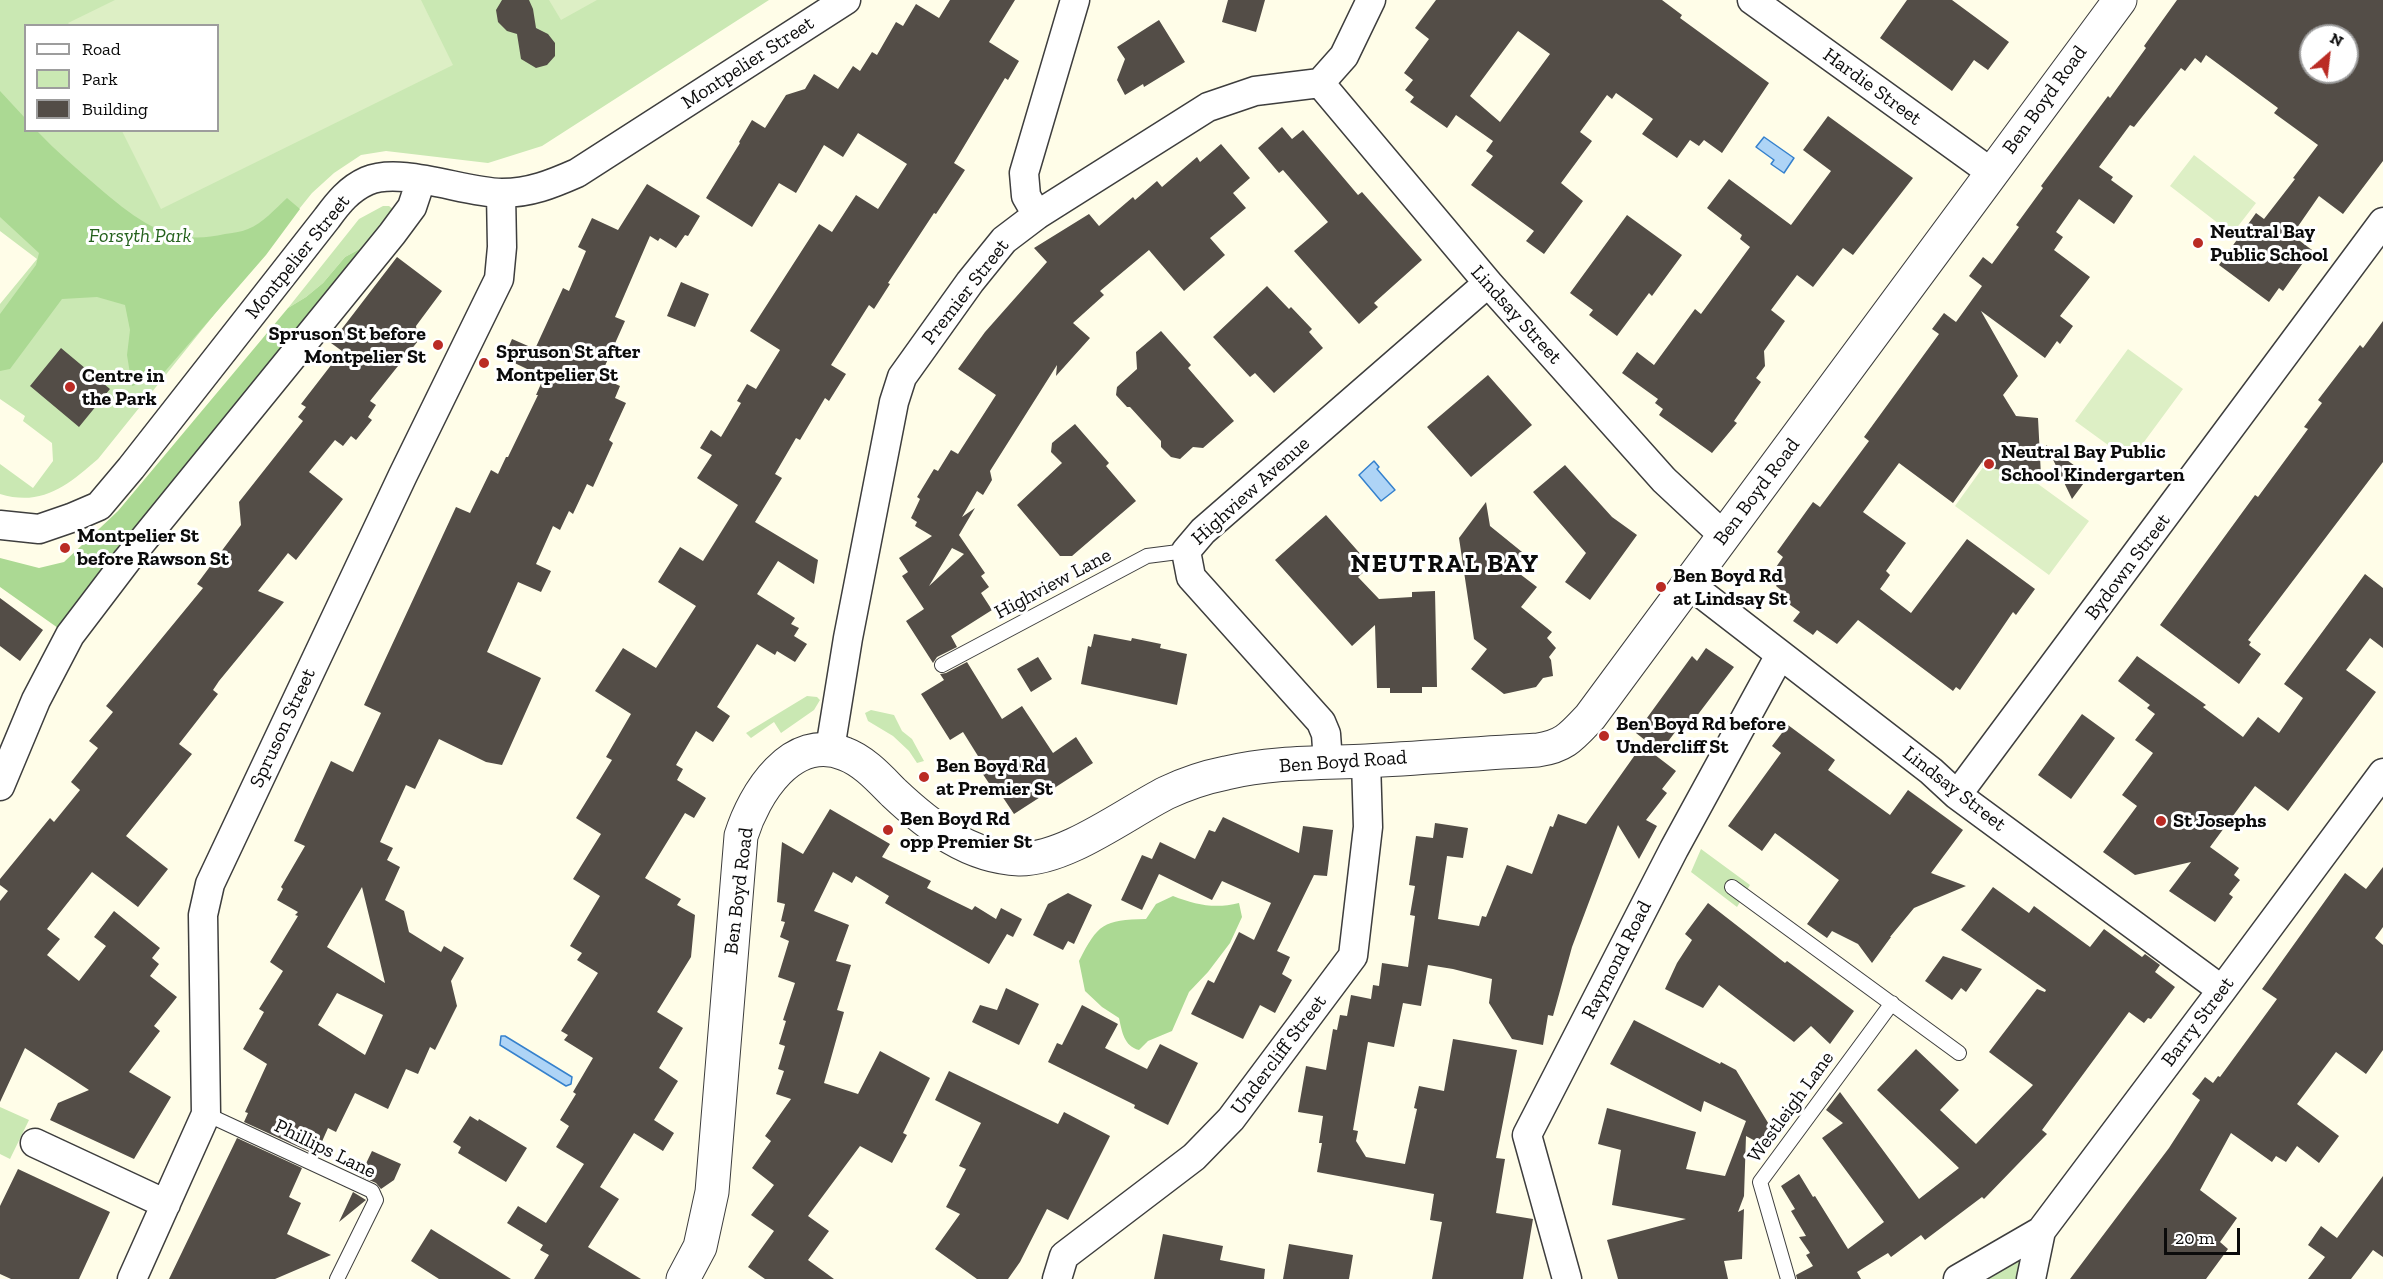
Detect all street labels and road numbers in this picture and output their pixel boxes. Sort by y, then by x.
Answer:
street label: Montpelier Street [677,11,819,115]
street label: Ben Boyd Road [1998,41,2092,159]
street label: Hardie Street [1818,43,1926,131]
street label: Montpelier Street [241,190,355,324]
street label: Premier Street [917,235,1015,349]
street label: Lindsay Street [1465,261,1567,369]
street label: Highview Avenue [1187,432,1315,550]
street label: Ben Boyd Road [1709,434,1805,550]
street label: Bydown Street [2080,509,2176,625]
street label: Highview Lane [991,543,1115,625]
street label: Spruson Street [245,664,321,792]
street label: Lindsay Street [1898,741,2010,837]
street label: Ben Boyd Road [1278,746,1408,778]
street label: Ben Boyd Road [719,826,759,956]
street label: Raymond Road [1577,897,1657,1023]
street label: Barry Street [2157,972,2239,1072]
street label: Undercliff Street [1226,990,1332,1120]
street label: Westleigh Lane [1743,1047,1839,1167]
street label: Phillips Lane [270,1114,380,1184]

